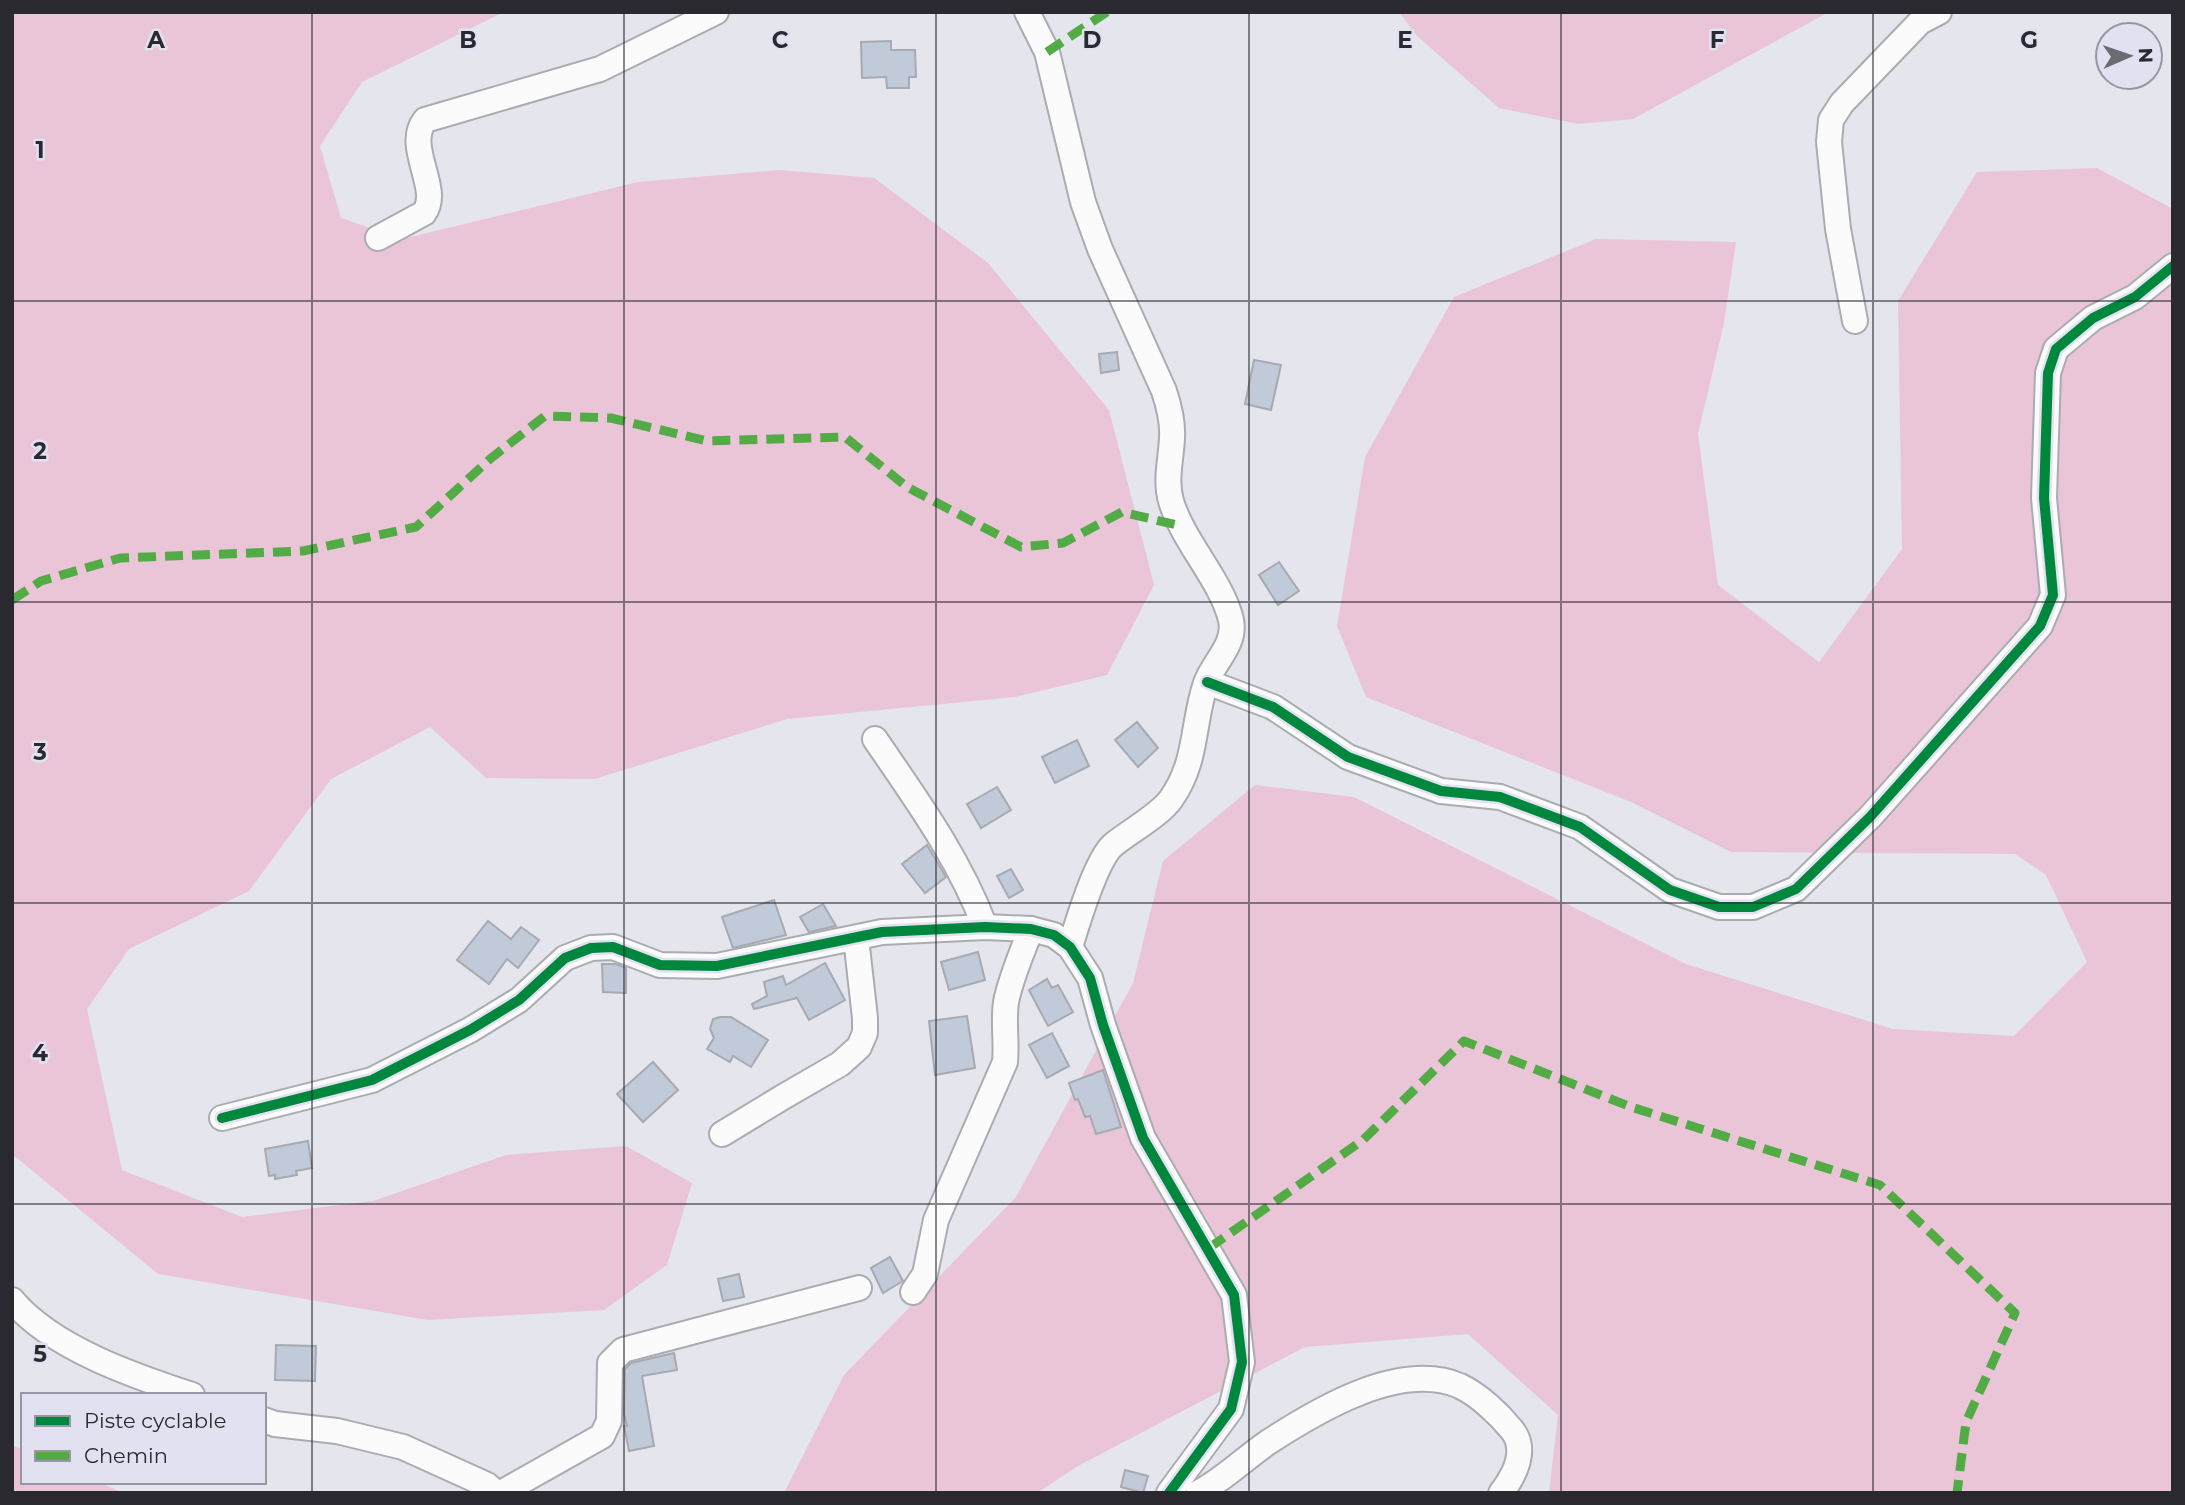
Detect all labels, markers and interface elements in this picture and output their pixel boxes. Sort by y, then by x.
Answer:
north arrow [2094,21,2164,91]
text: A [146,26,165,54]
text: B [459,26,477,54]
text: C [772,26,789,54]
text: D [1083,26,1102,54]
text: E [1397,26,1413,54]
text: F [1710,26,1725,54]
text: G [2020,26,2038,54]
text: N [2134,47,2157,64]
text: 1 [35,136,45,164]
text: 2 [33,437,47,465]
text: 3 [32,738,47,766]
text: 4 [32,1039,48,1067]
text: 5 [33,1340,47,1368]
legend [21,1393,266,1484]
text: Piste cyclable [84,1408,226,1433]
text: Chemin [84,1443,168,1468]

